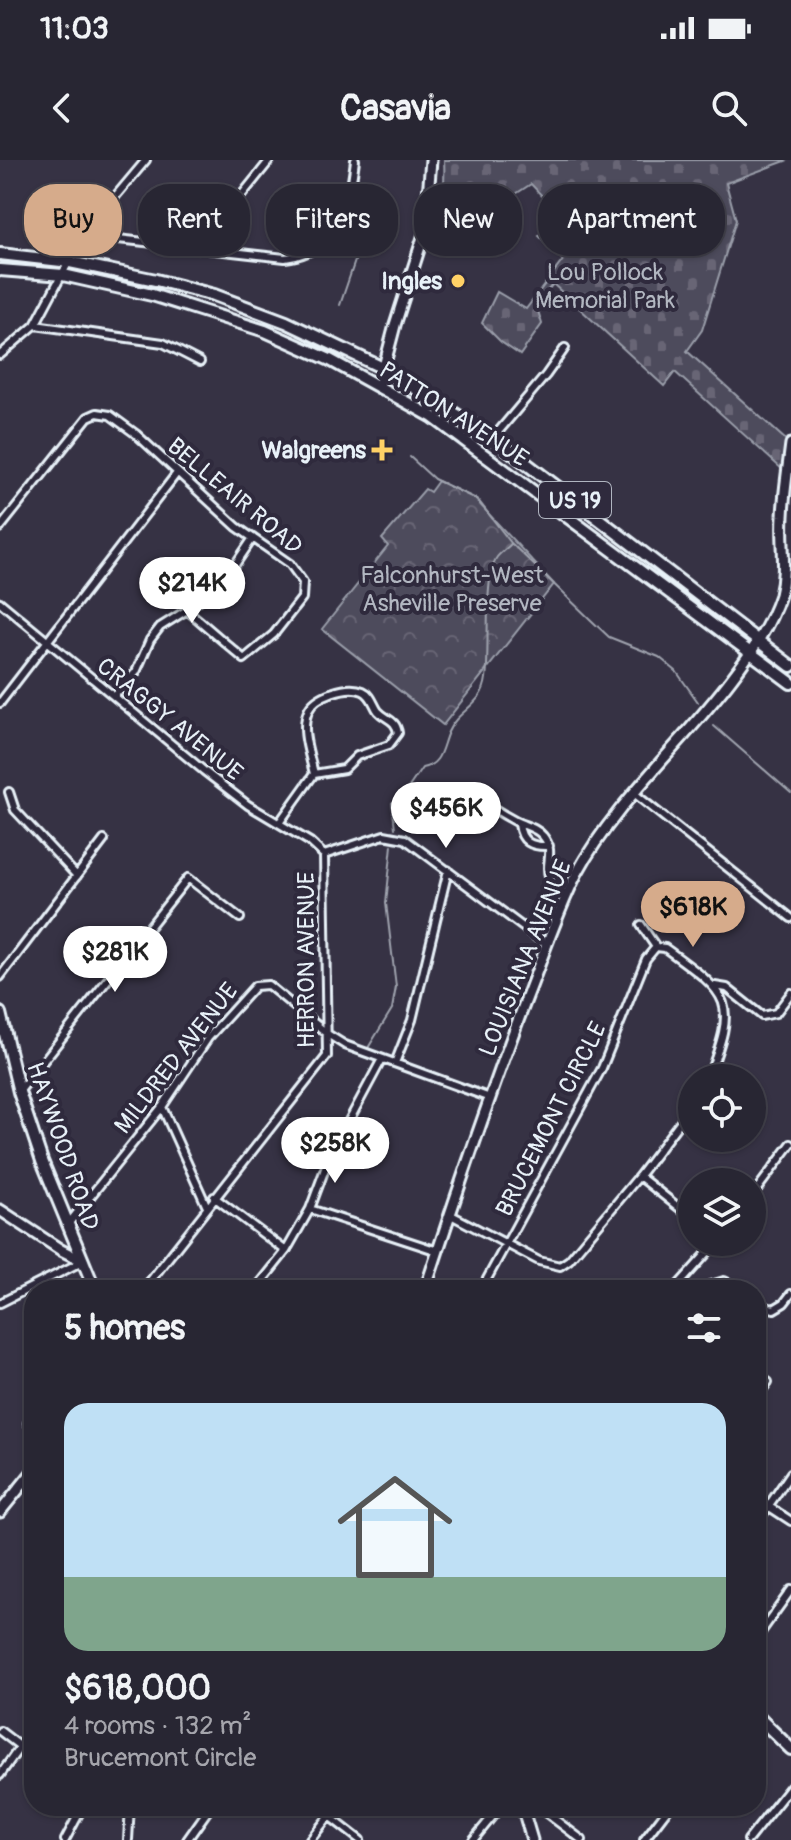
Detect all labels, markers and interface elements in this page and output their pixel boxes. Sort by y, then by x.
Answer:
text: 11:03 [40,10,109,47]
icon: back [40,86,84,130]
text: Casavia [340,86,451,131]
icon: search [707,86,751,130]
chip: Buy [24,184,122,256]
chip: Rent [138,184,250,256]
chip: Filters [266,184,398,256]
chip: New [414,184,522,256]
chip: Apartment [538,184,725,256]
park label: Lou Pollock Memorial Park [535,258,675,315]
place label: Ingles [381,267,442,296]
marker: Ingles [449,272,467,290]
street label: PATTON AVENUE [374,355,534,473]
street label: BELLEAIR ROAD [161,432,308,561]
place label: Walgreens [261,436,366,465]
marker: Walgreens [373,441,391,459]
road number: US 19 [539,482,611,518]
pin: $214K [136,557,248,625]
park label: Falconhurst-West Asheville Preserve [360,561,544,618]
text: $214K [157,567,227,599]
street label: CRAGGY AVENUE [91,652,249,787]
pin: $456K [390,782,502,850]
text: $456K [409,792,483,824]
street label: LOUISIANA AVENUE [473,856,578,1061]
street label: HERRON AVENUE [292,872,321,1048]
pin: $618K [637,881,749,949]
text: $618K [659,891,727,923]
pin: $281K [59,926,171,994]
text: $281K [81,936,149,968]
street label: MILDRED AVENUE [108,977,244,1140]
street label: BRUCEMONT CIRCLE [490,1017,613,1221]
street label: HAYWOOD ROAD [20,1058,105,1234]
map controls [678,1064,766,1256]
button: locate [678,1064,766,1152]
pin: $258K [279,1117,391,1185]
text: $258K [299,1127,371,1159]
button: layers [678,1168,766,1256]
icon: filters [682,1306,726,1350]
text: 5 homes [64,1307,185,1350]
icon: home [323,1455,467,1599]
text: $618,000 [64,1667,211,1710]
text: 4 rooms · 132 m² [64,1710,252,1742]
text: Brucemont Circle [64,1742,256,1774]

